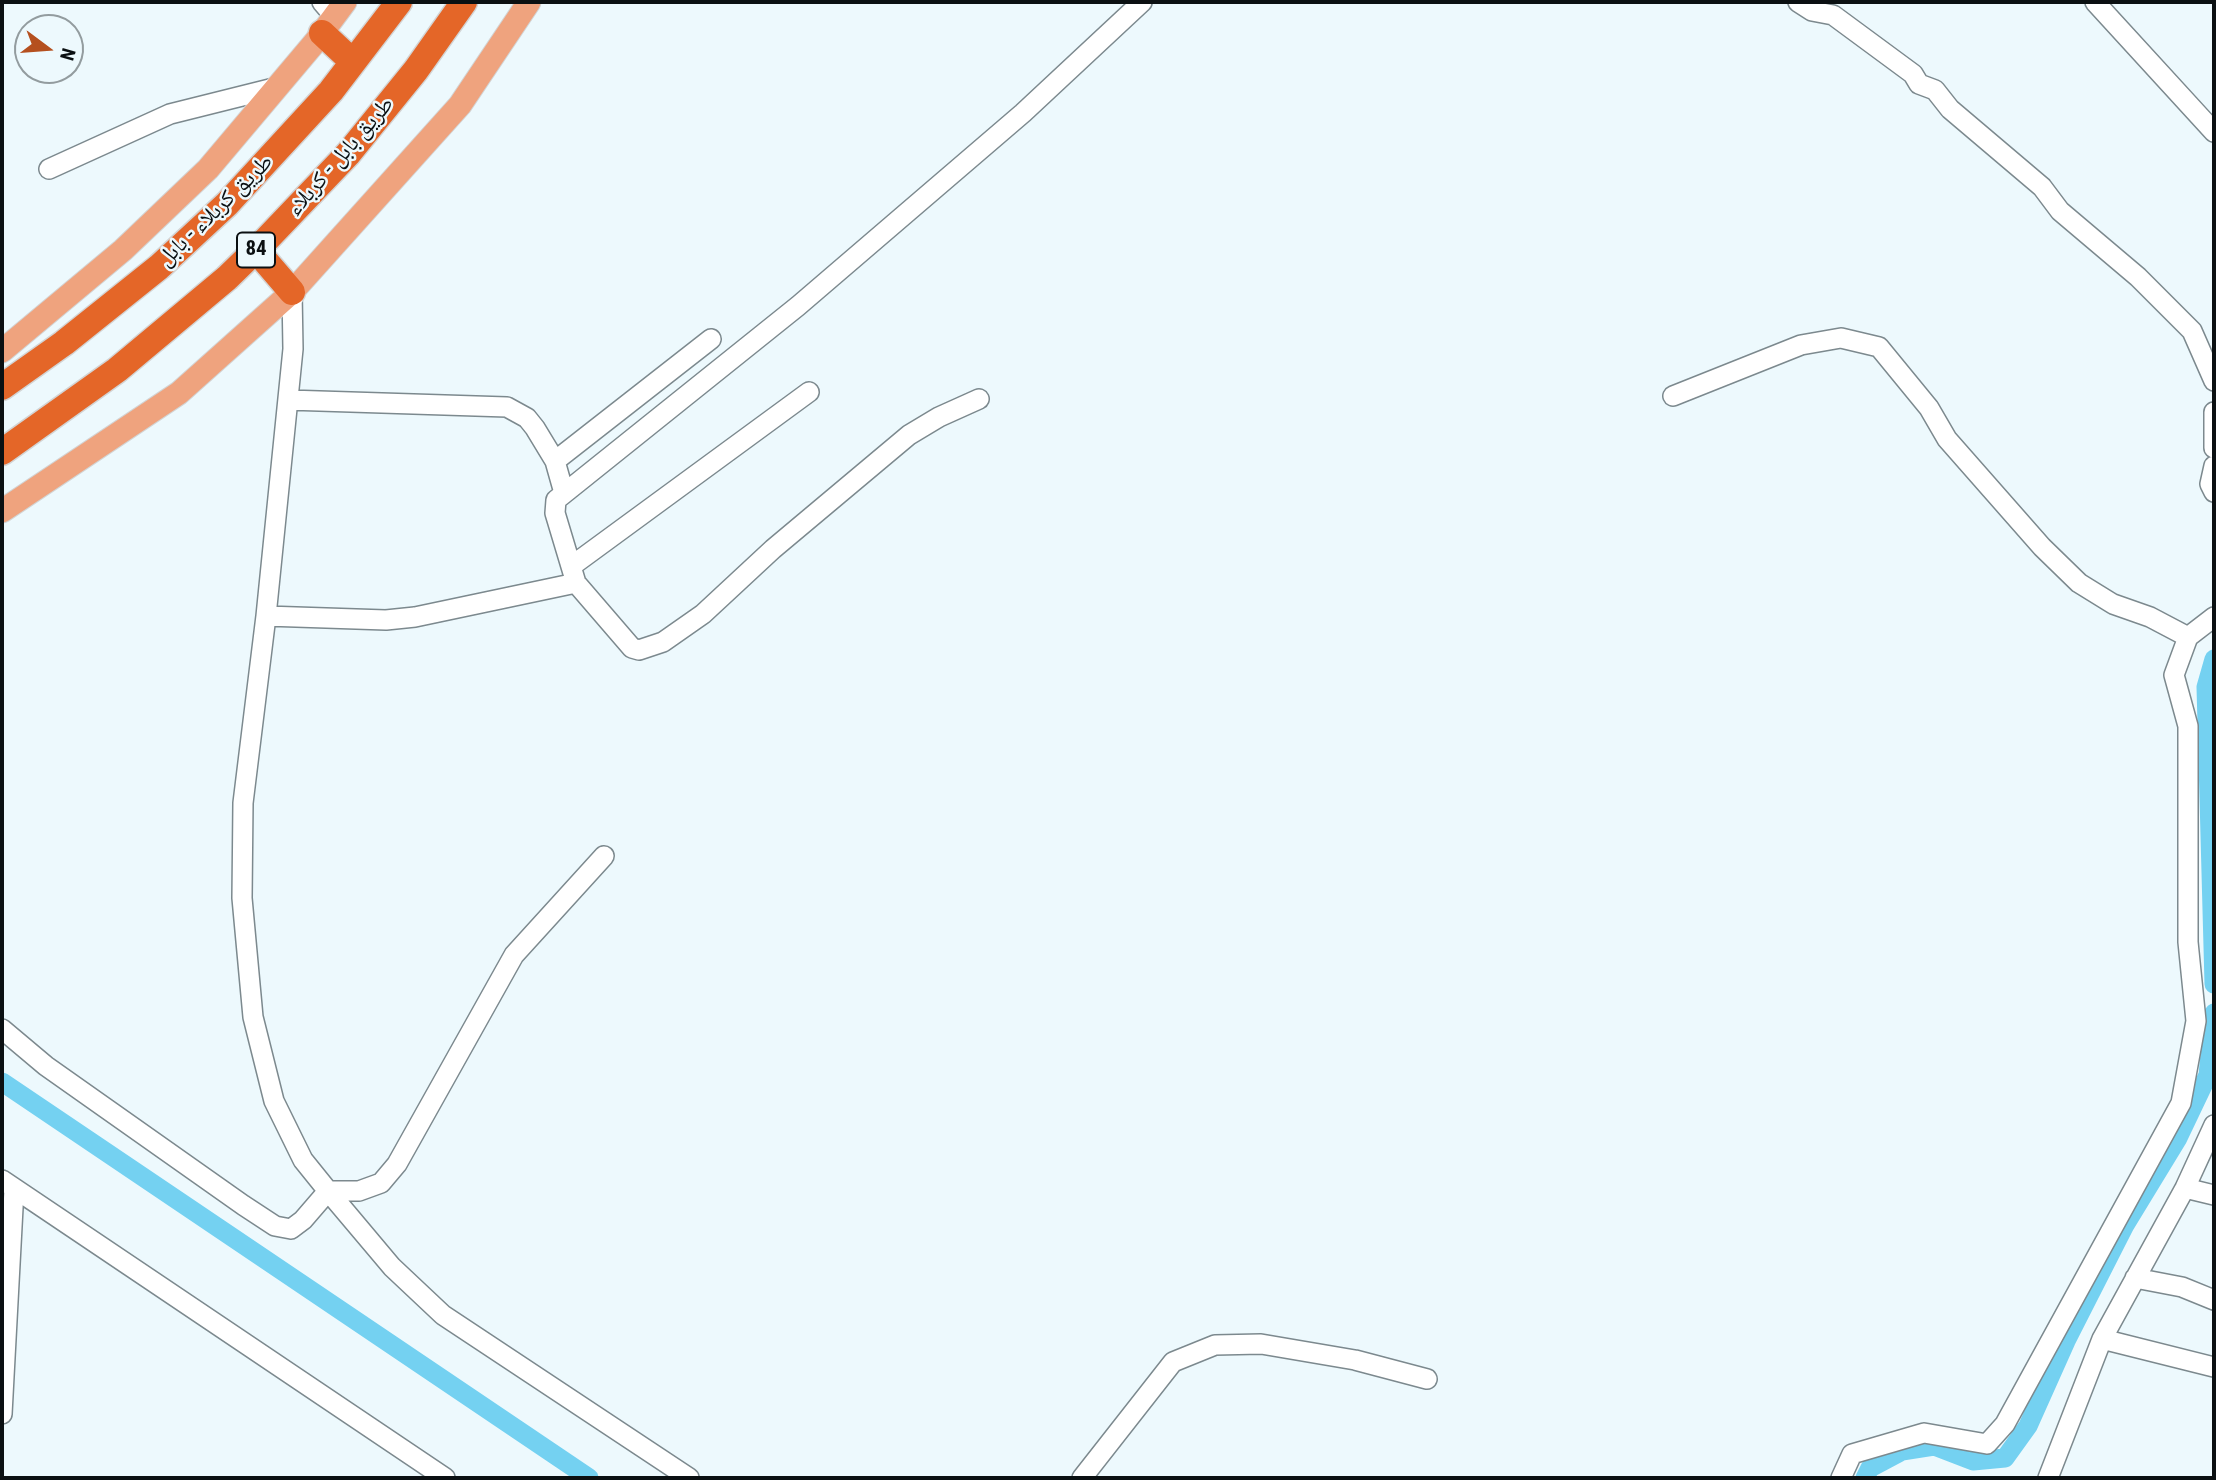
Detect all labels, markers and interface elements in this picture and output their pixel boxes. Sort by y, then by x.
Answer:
north arrow [14,14,84,84]
text: N [55,46,80,63]
street label: طريق بابل - كربلاء [281,91,401,223]
street label: طريق كربلاء - بابل [152,149,280,273]
road number: 84 [237,232,275,268]

